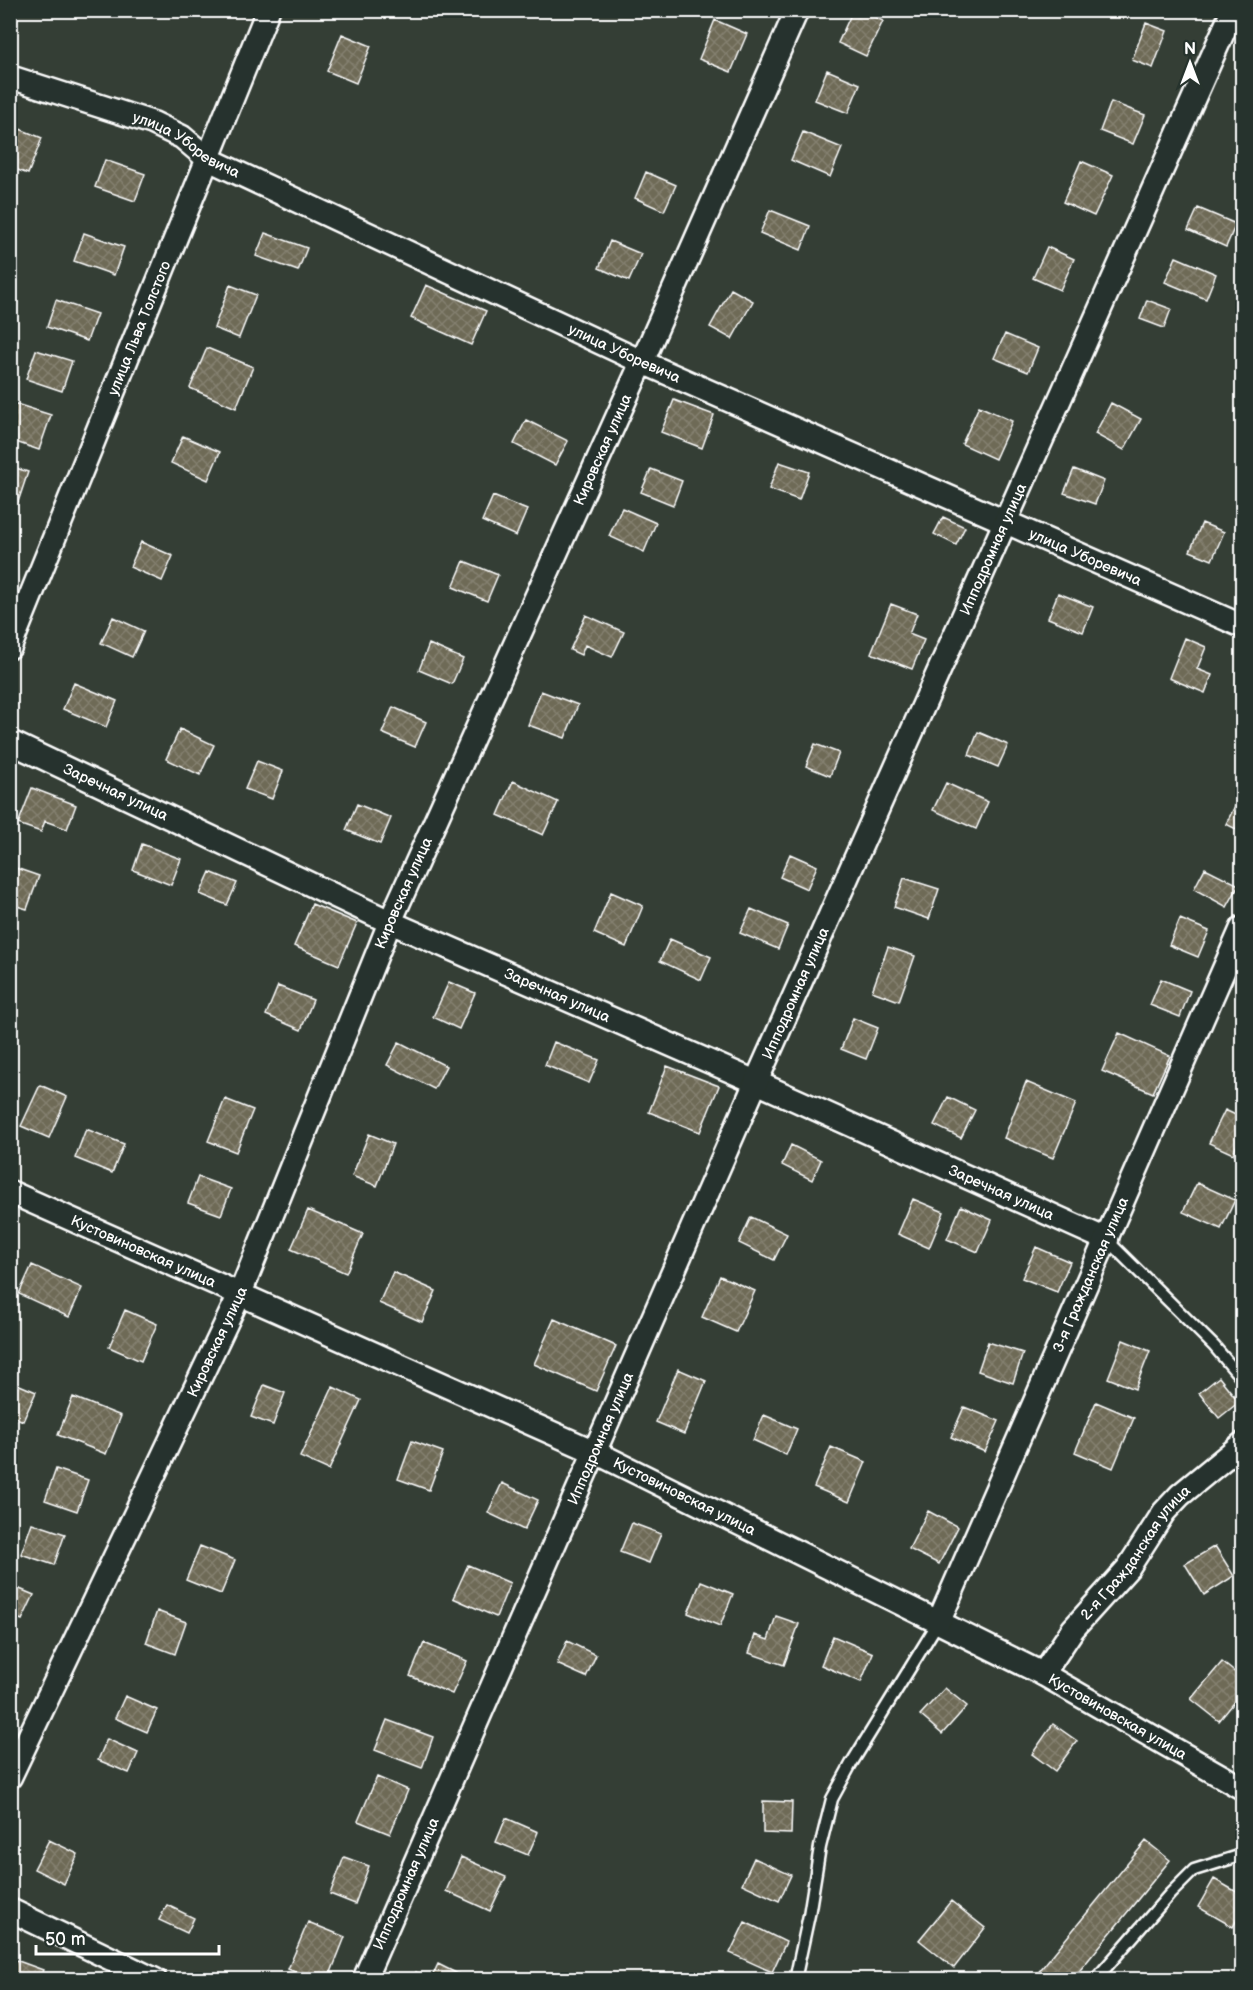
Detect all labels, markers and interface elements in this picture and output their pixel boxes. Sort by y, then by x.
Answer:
north arrow [1160,33,1220,93]
text: N [1184,40,1196,59]
street label: улица Уборевича [130,108,243,183]
street label: улица Льва Толстого [104,258,175,398]
street label: улица Уборевича [565,320,683,388]
street label: Кировская улица [570,391,636,509]
street label: Ипподромная улица [956,480,1031,618]
street label: улица Уборевича [1026,524,1145,591]
street label: Заречная улица [60,760,171,825]
street label: Кировская улица [371,834,437,952]
street label: Ипподромная улица [758,924,834,1062]
street label: Заречная улица [501,964,613,1027]
street label: Заречная улица [945,1161,1057,1225]
street label: 3-я Гражданская улица [1049,1194,1133,1355]
street label: Кустовиновская улица [68,1211,219,1292]
street label: Кировская улица [183,1284,252,1400]
street label: Ипподромная улица [564,1369,638,1508]
street label: Кустовиновская улица [610,1453,759,1540]
street label: 2-я Гражданская улица [1077,1481,1195,1624]
street label: Кустовиновская улица [1044,1670,1190,1764]
street label: Ипподромная улица [369,1815,444,1953]
scale bar [36,1918,219,1956]
text: 50 m [45,1929,86,1950]

